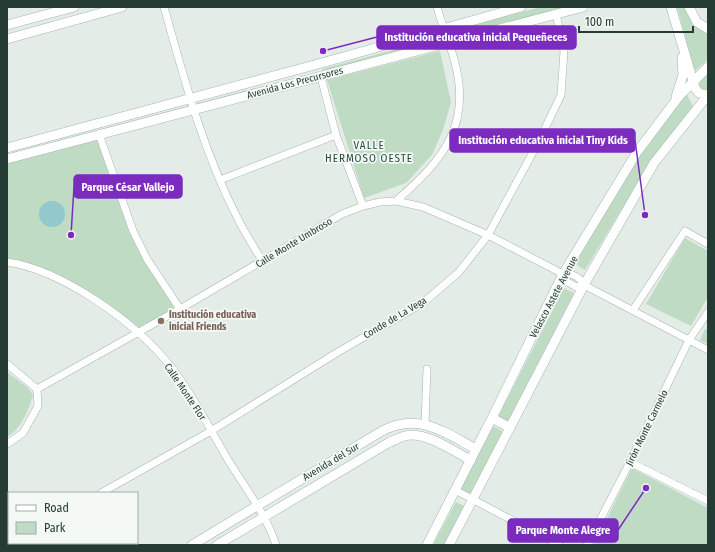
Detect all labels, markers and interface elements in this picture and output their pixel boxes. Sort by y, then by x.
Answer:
scale bar [579,8,693,34]
text: 100 m [585,15,614,29]
callout: Institución educativa inicial Pequeñeces [377,26,576,49]
text: Institución educativa inicial Pequeñeces [385,31,568,44]
street label: Avenida Los Precursores [246,64,344,102]
callout: Institución educativa inicial Tiny Kids [450,129,635,152]
text: Institución educativa inicial Tiny Kids [458,134,628,147]
district label: VALLE HERMOSO OESTE [325,139,413,165]
callout: Parque César Vallejo [74,175,182,198]
text: Parque César Vallejo [82,181,175,194]
street label: Calle Monte Umbroso [254,215,334,271]
street label: Velasco Astete Avenue [527,254,581,340]
street label: Conde de La Vega [361,294,429,342]
place label: Institución educativa inicial Friends [169,308,256,333]
marker: Institución educativa inicial Friends [156,316,166,326]
street label: Calle Monte Flor [162,361,209,423]
street label: Jirón Monte Carmelo [623,388,671,468]
street label: Avenida del Sur [300,440,362,484]
legend [8,492,138,544]
text: Road [44,501,69,515]
callout: Parque Monte Alegre [508,519,618,542]
text: Park [44,521,66,535]
text: Parque Monte Alegre [516,524,611,537]

